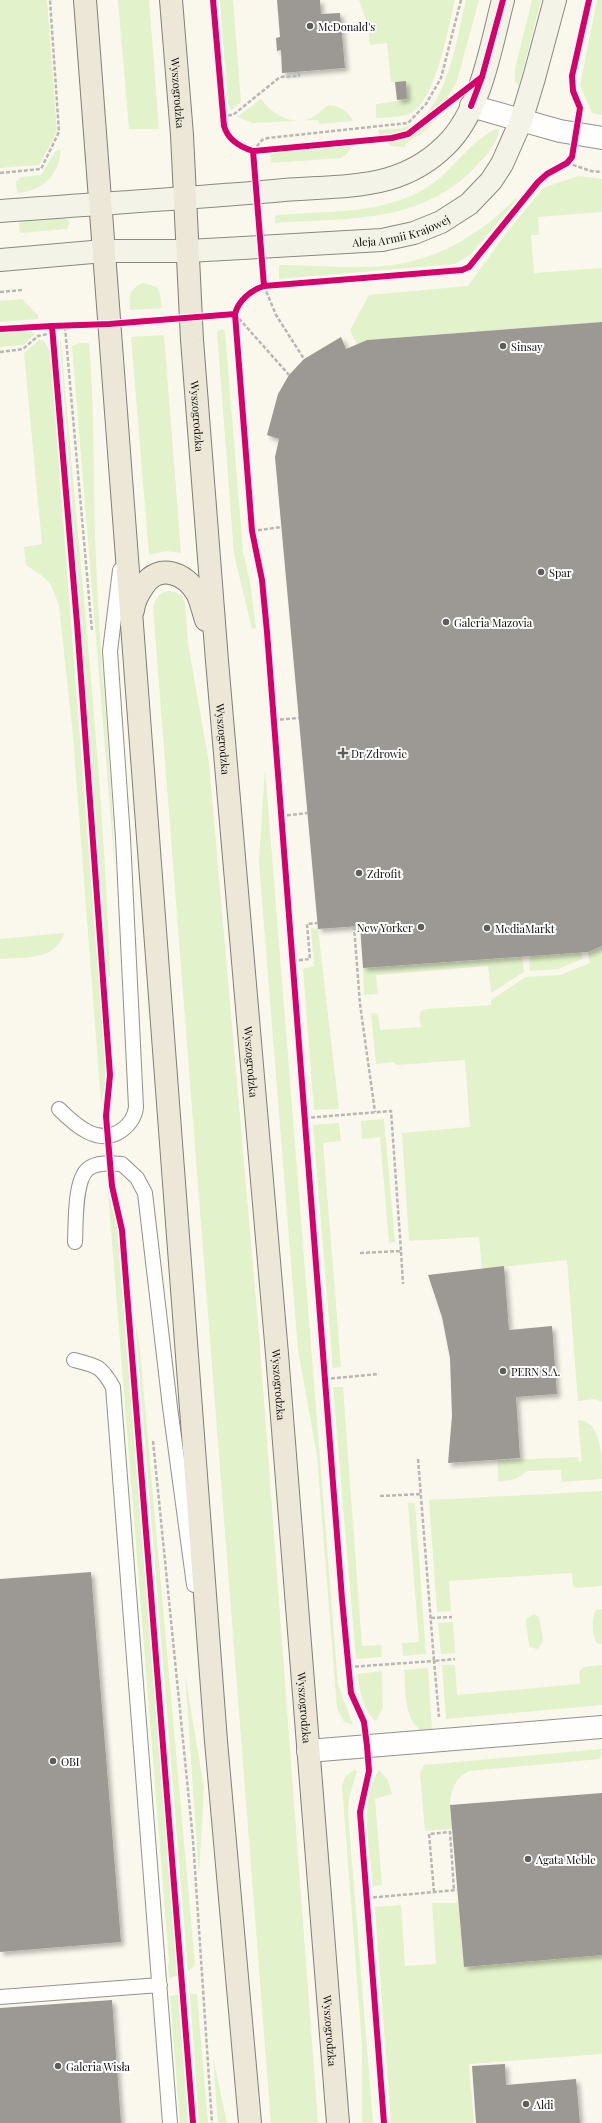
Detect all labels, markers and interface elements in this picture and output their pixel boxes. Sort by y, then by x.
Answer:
place label: McDonald's [318,19,375,34]
marker: McDonald's [305,21,315,31]
street label: Wyszogrodzka [168,56,189,129]
street label: Aleja Armii Krajowej [351,211,452,249]
place label: Sinsay [511,339,543,354]
marker: Sinsay [498,341,508,351]
street label: Wyszogrodzka [188,379,208,453]
place label: Spar [549,565,572,580]
marker: Spar [536,567,546,577]
place label: Galeria Mazovia [454,615,533,630]
marker: Galeria Mazovia [441,617,451,627]
street label: Wyszogrodzka [213,702,234,776]
place label: Dr Zdrowie [351,746,408,761]
marker: Dr Zdrowie [338,748,348,758]
place label: Zdrofit [367,866,401,881]
marker: Zdrofit [354,868,364,878]
place label: New Yorker [357,920,413,935]
place label: MediaMarkt [495,921,555,936]
marker: New Yorker [416,922,426,932]
marker: MediaMarkt [482,923,492,933]
street label: Wyszogrodzka [241,1025,262,1098]
street label: Wyszogrodzka [269,1348,290,1421]
place label: PERN S.A. [511,1364,560,1379]
marker: PERN S.A. [498,1366,508,1376]
street label: Wyszogrodzka [295,1671,315,1744]
place label: OBI [61,1754,80,1769]
marker: OBI [48,1756,58,1766]
place label: Agata Meble [535,1852,596,1867]
marker: Agata Meble [523,1854,533,1864]
street label: Wyszogrodzka [320,1994,341,2067]
place label: Galeria Wisła [66,2059,131,2074]
marker: Galeria Wisła [53,2061,63,2071]
place label: Aldi [533,2097,554,2112]
marker: Aldi [521,2099,531,2109]

